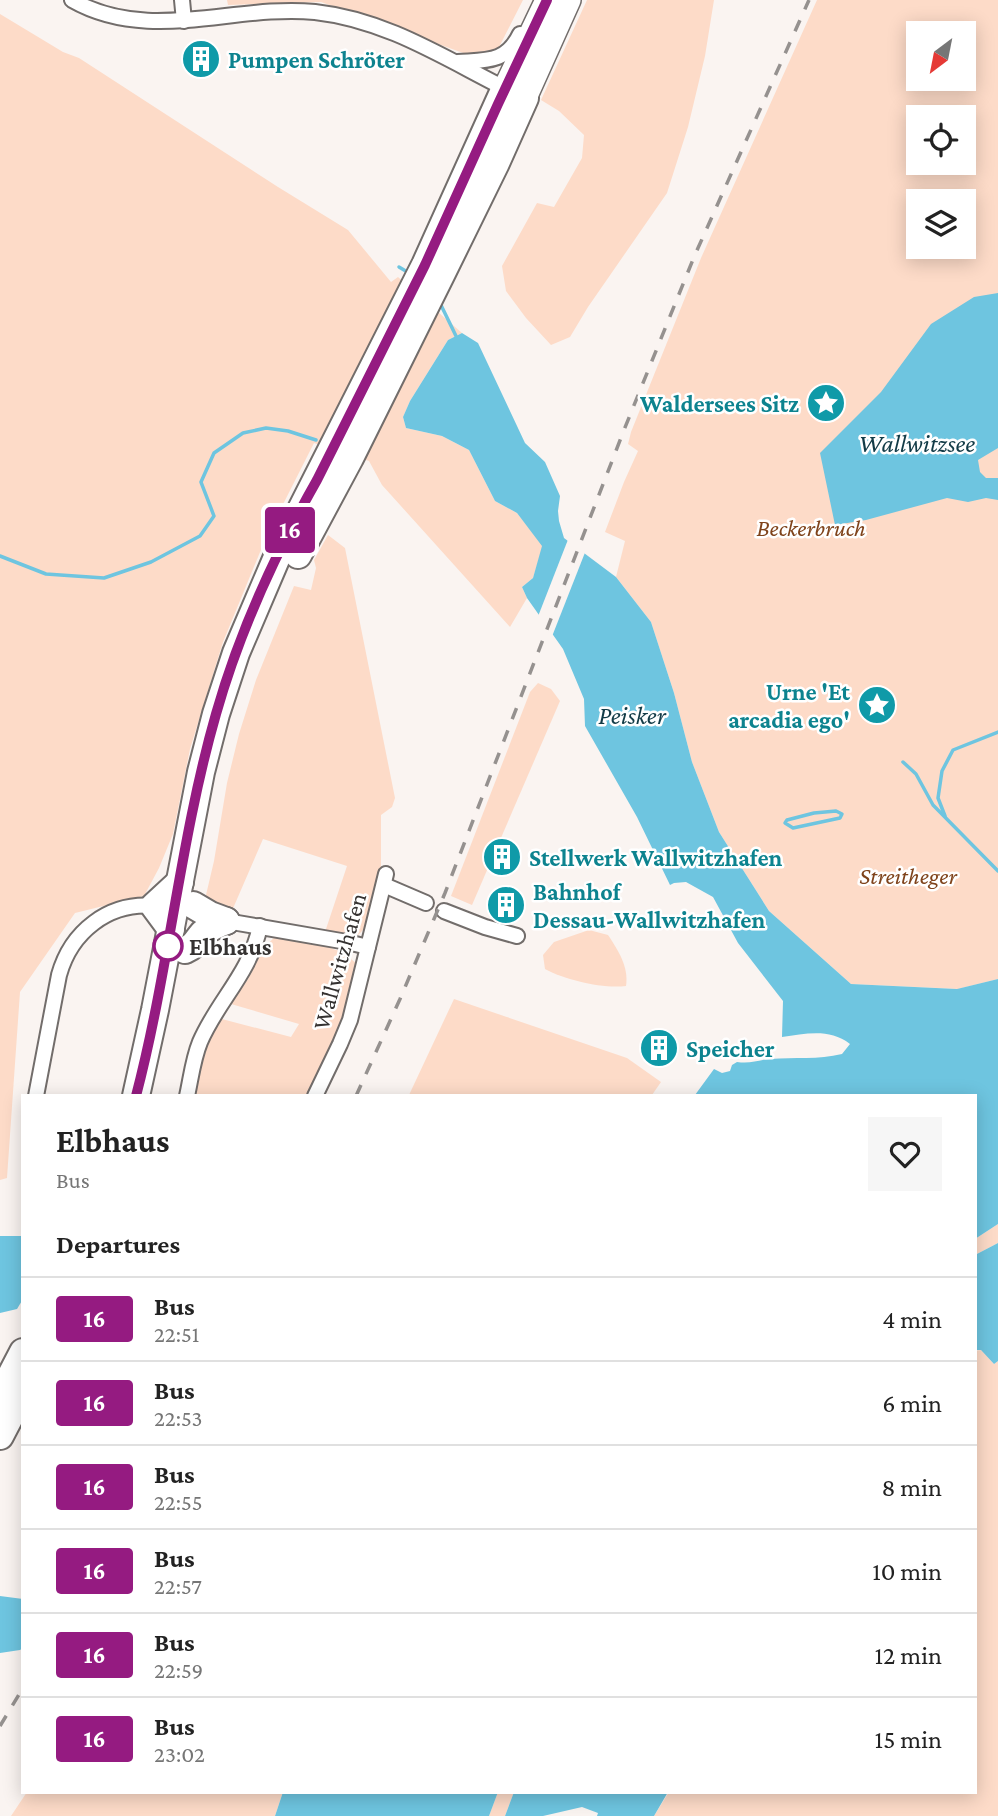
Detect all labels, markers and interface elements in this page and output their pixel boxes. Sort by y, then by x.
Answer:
north arrow [906,21,976,91]
map controls [906,21,976,259]
building icon: Pumpen Schröter [180,38,222,80]
place label: Pumpen Schröter [228,46,405,73]
button: locate [906,105,976,175]
button: layers [906,189,976,259]
place icon: Waldersees Sitz [805,382,847,424]
place label: Waldersees Sitz [639,390,799,417]
water label: Wallwitzsee [859,429,975,458]
line badge: 16 [258,507,322,553]
park label: Beckerbruch [756,514,866,541]
text: 16 [279,516,301,543]
place label: Urne 'Et arcadia ego' [728,678,850,733]
place icon: Urne 'Et arcadia ego' [856,684,898,726]
water label: Peisker [598,701,667,730]
building icon: Stellwerk Wallwitzhafen [481,836,523,878]
place label: Stellwerk Wallwitzhafen [529,844,783,871]
park label: Streitheger [859,862,957,889]
place label: Bahnhof Dessau-Wallwitzhafen [533,878,765,933]
building icon: Bahnhof Dessau-Wallwitzhafen [485,884,527,926]
street label: Wallwitzhafen [307,889,371,1033]
marker: Elbhaus [153,931,183,961]
place label: Elbhaus [189,933,272,960]
building icon: Speicher [638,1027,680,1069]
place label: Speicher [686,1035,775,1062]
button: heart [868,1117,942,1191]
text: Elbhaus [56,1122,170,1159]
text: Bus [56,1167,90,1193]
text: Departures [56,1230,180,1259]
text: Bus [154,1292,195,1321]
text: 16 [83,1305,106,1332]
text: 4 min [882,1305,942,1334]
text: 22:51 [154,1321,199,1347]
text: Bus [154,1376,195,1405]
text: 16 [83,1389,106,1416]
text: 6 min [882,1389,942,1418]
text: 22:53 [154,1405,203,1431]
text: Bus [154,1460,195,1489]
text: 16 [83,1473,106,1500]
text: 8 min [881,1473,942,1502]
text: 22:55 [154,1489,203,1515]
text: Bus [154,1544,195,1573]
text: 16 [83,1557,106,1584]
text: 10 min [872,1557,942,1586]
text: 22:57 [154,1573,202,1599]
text: Bus [154,1628,195,1657]
text: 16 [83,1641,106,1668]
text: 12 min [874,1641,942,1670]
text: 22:59 [154,1657,203,1683]
text: Bus [154,1712,195,1741]
text: 16 [83,1725,106,1752]
text: 15 min [875,1725,942,1754]
text: 23:02 [154,1741,205,1767]

